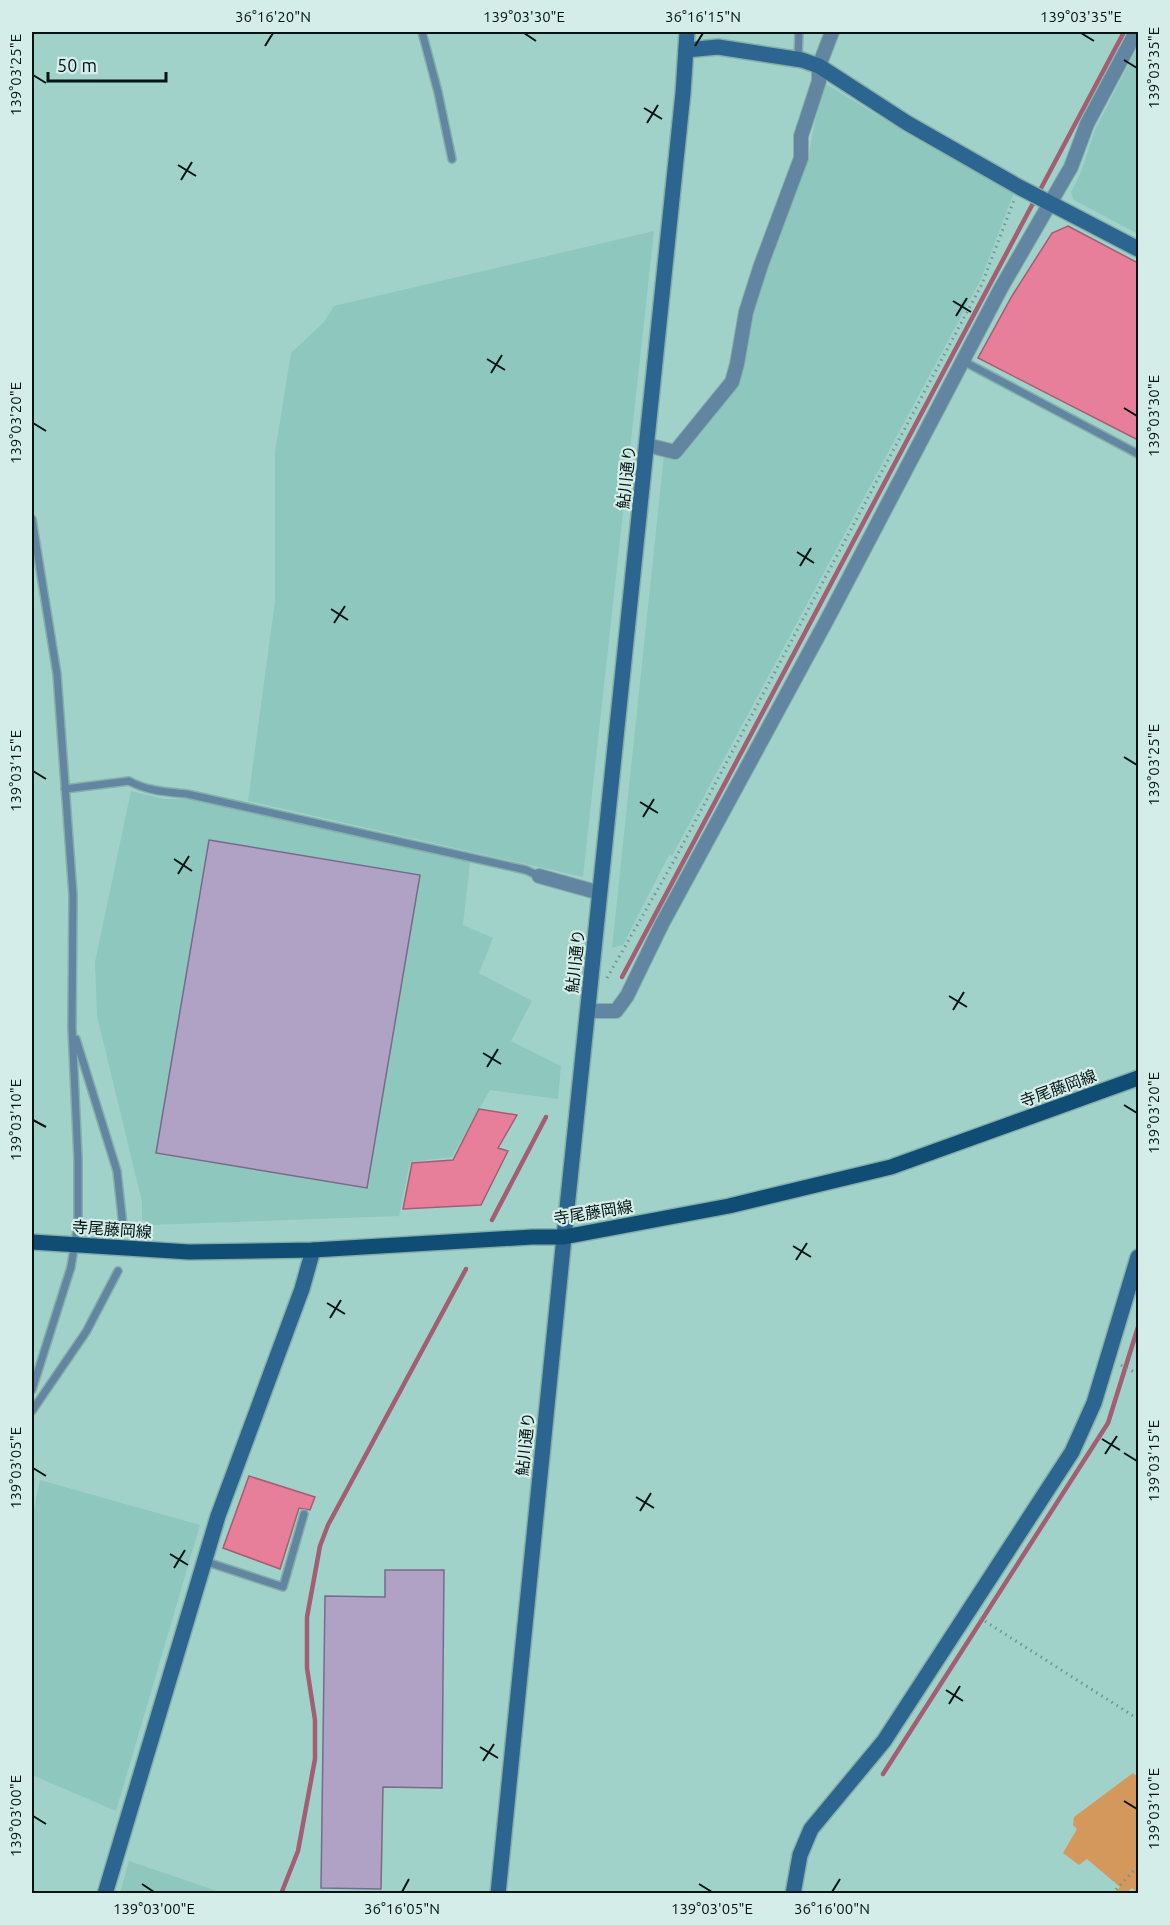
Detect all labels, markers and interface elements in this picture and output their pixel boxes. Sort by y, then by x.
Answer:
text: 36°16'20"N [235,8,311,25]
text: 139°03'30"E [483,8,565,25]
text: 36°16'15"N [665,8,741,25]
text: 139°03'35"E [1040,8,1122,25]
text: 139°03'35"E [1145,27,1162,109]
text: 139°03'25"E [7,34,24,116]
scale bar [48,45,166,83]
text: 50 m [57,55,97,75]
text: 139°03'30"E [1145,375,1162,457]
text: 139°03'20"E [7,382,24,464]
street label: 鮎川通り [614,444,638,510]
text: 139°03'25"E [1145,724,1162,806]
text: 139°03'15"E [7,730,24,812]
street label: 鮎川通り [563,928,587,994]
street label: 寺尾藤岡線 [1017,1066,1099,1110]
text: 139°03'20"E [1145,1072,1162,1154]
text: 139°03'10"E [7,1079,24,1161]
street label: 寺尾藤岡線 [552,1197,634,1227]
street label: 寺尾藤岡線 [71,1217,153,1241]
street label: 鮎川通り [513,1411,537,1477]
text: 139°03'15"E [1145,1420,1162,1502]
text: 139°03'05"E [7,1427,24,1509]
text: 139°03'10"E [1145,1768,1162,1850]
text: 139°03'00"E [7,1775,24,1857]
text: 139°03'00"E [113,1900,195,1917]
text: 36°16'05"N [364,1900,440,1917]
text: 139°03'05"E [671,1900,753,1917]
text: 36°16'00"N [794,1900,870,1917]

